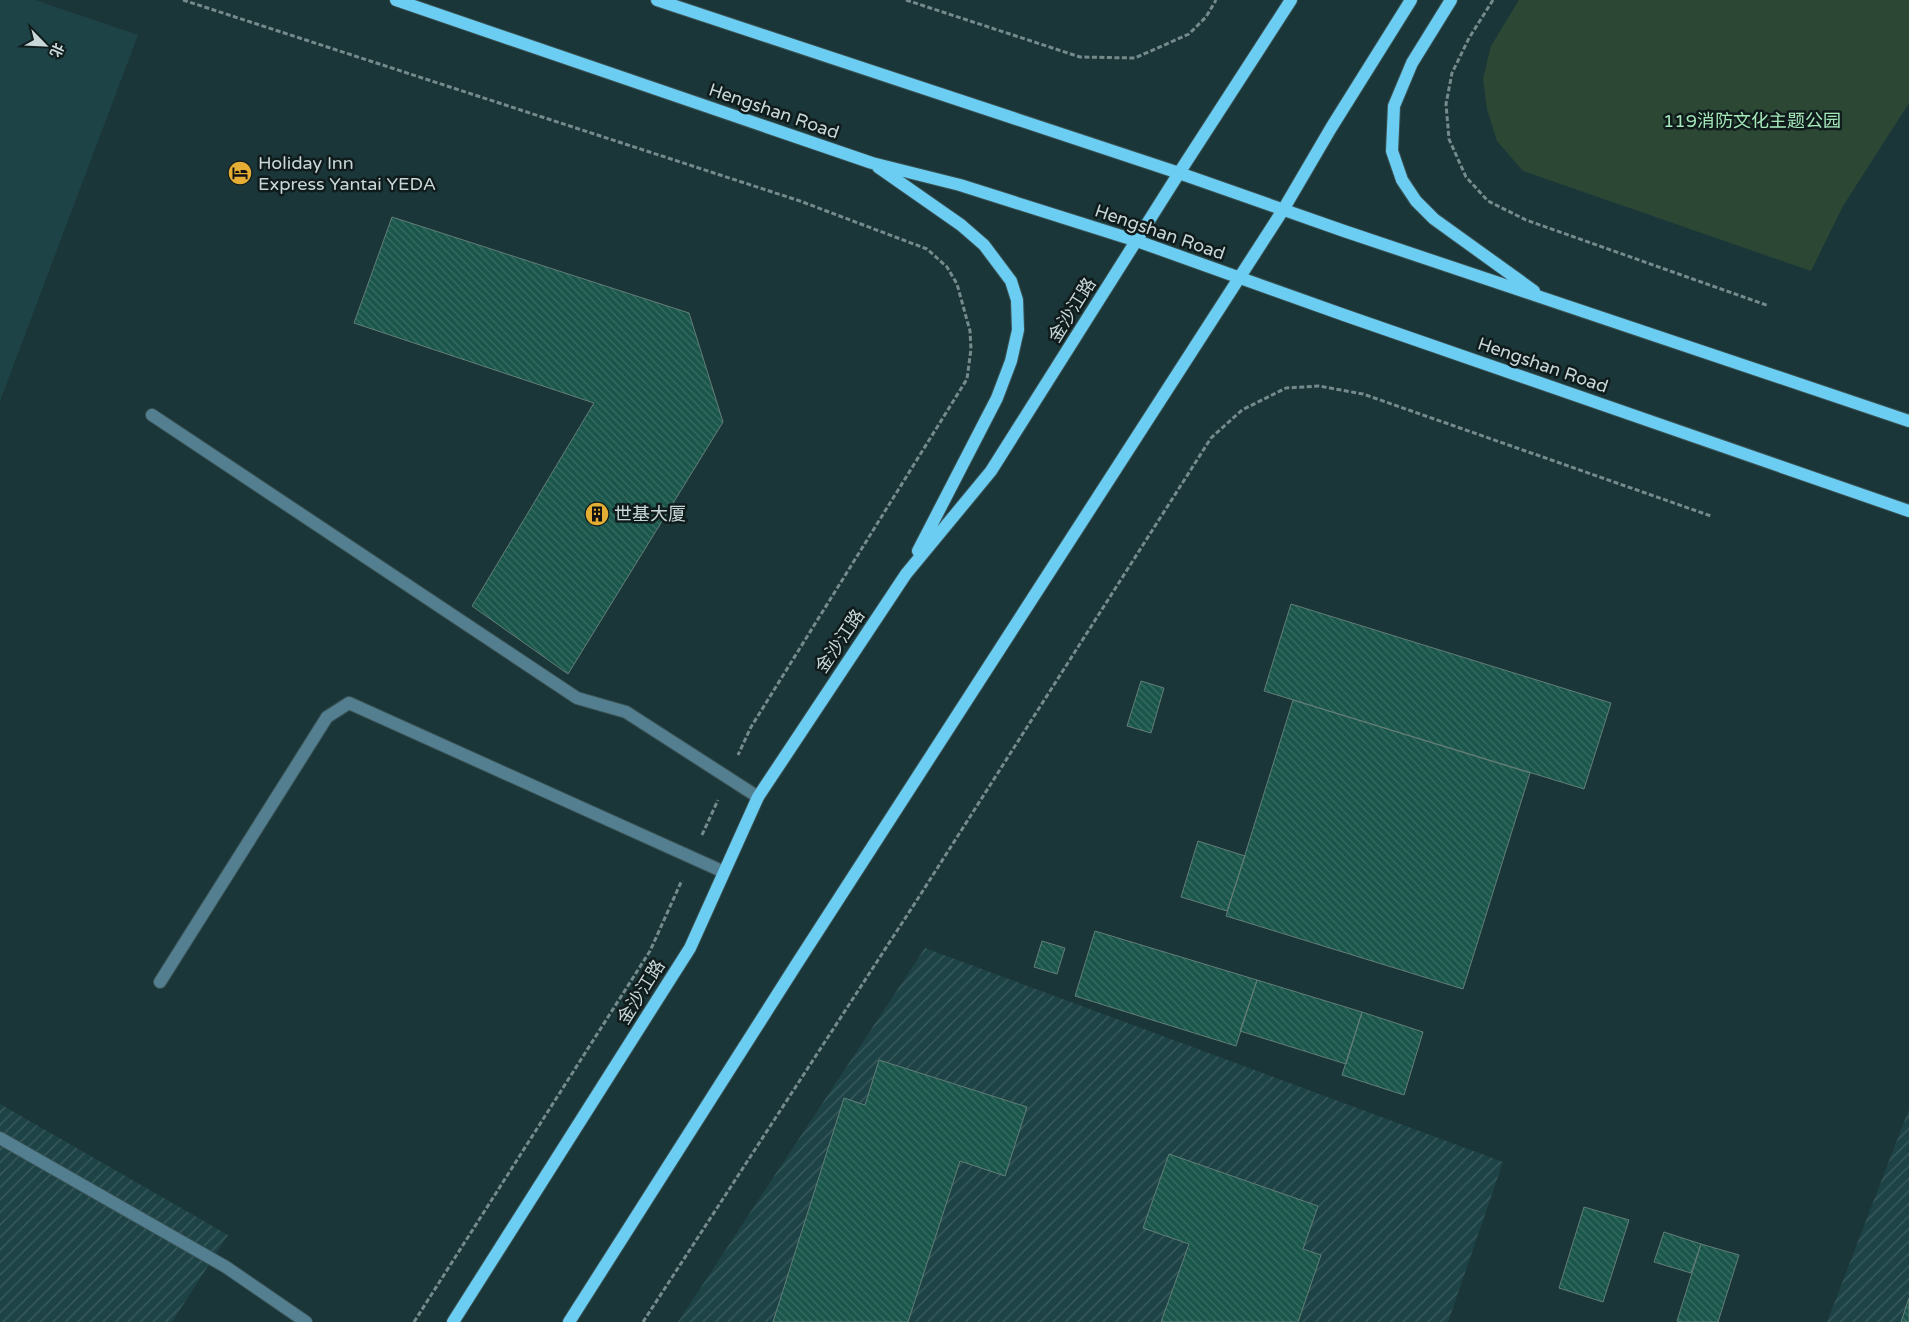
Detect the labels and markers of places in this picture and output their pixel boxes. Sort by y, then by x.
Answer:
place label: Holiday Inn Express Yantai YEDA [258,152,436,195]
hotel icon: Holiday Inn Express Yantai YEDA [227,160,253,186]
building icon: 世基大厦 [584,501,610,527]
place label: 世基大厦 [614,503,686,525]

